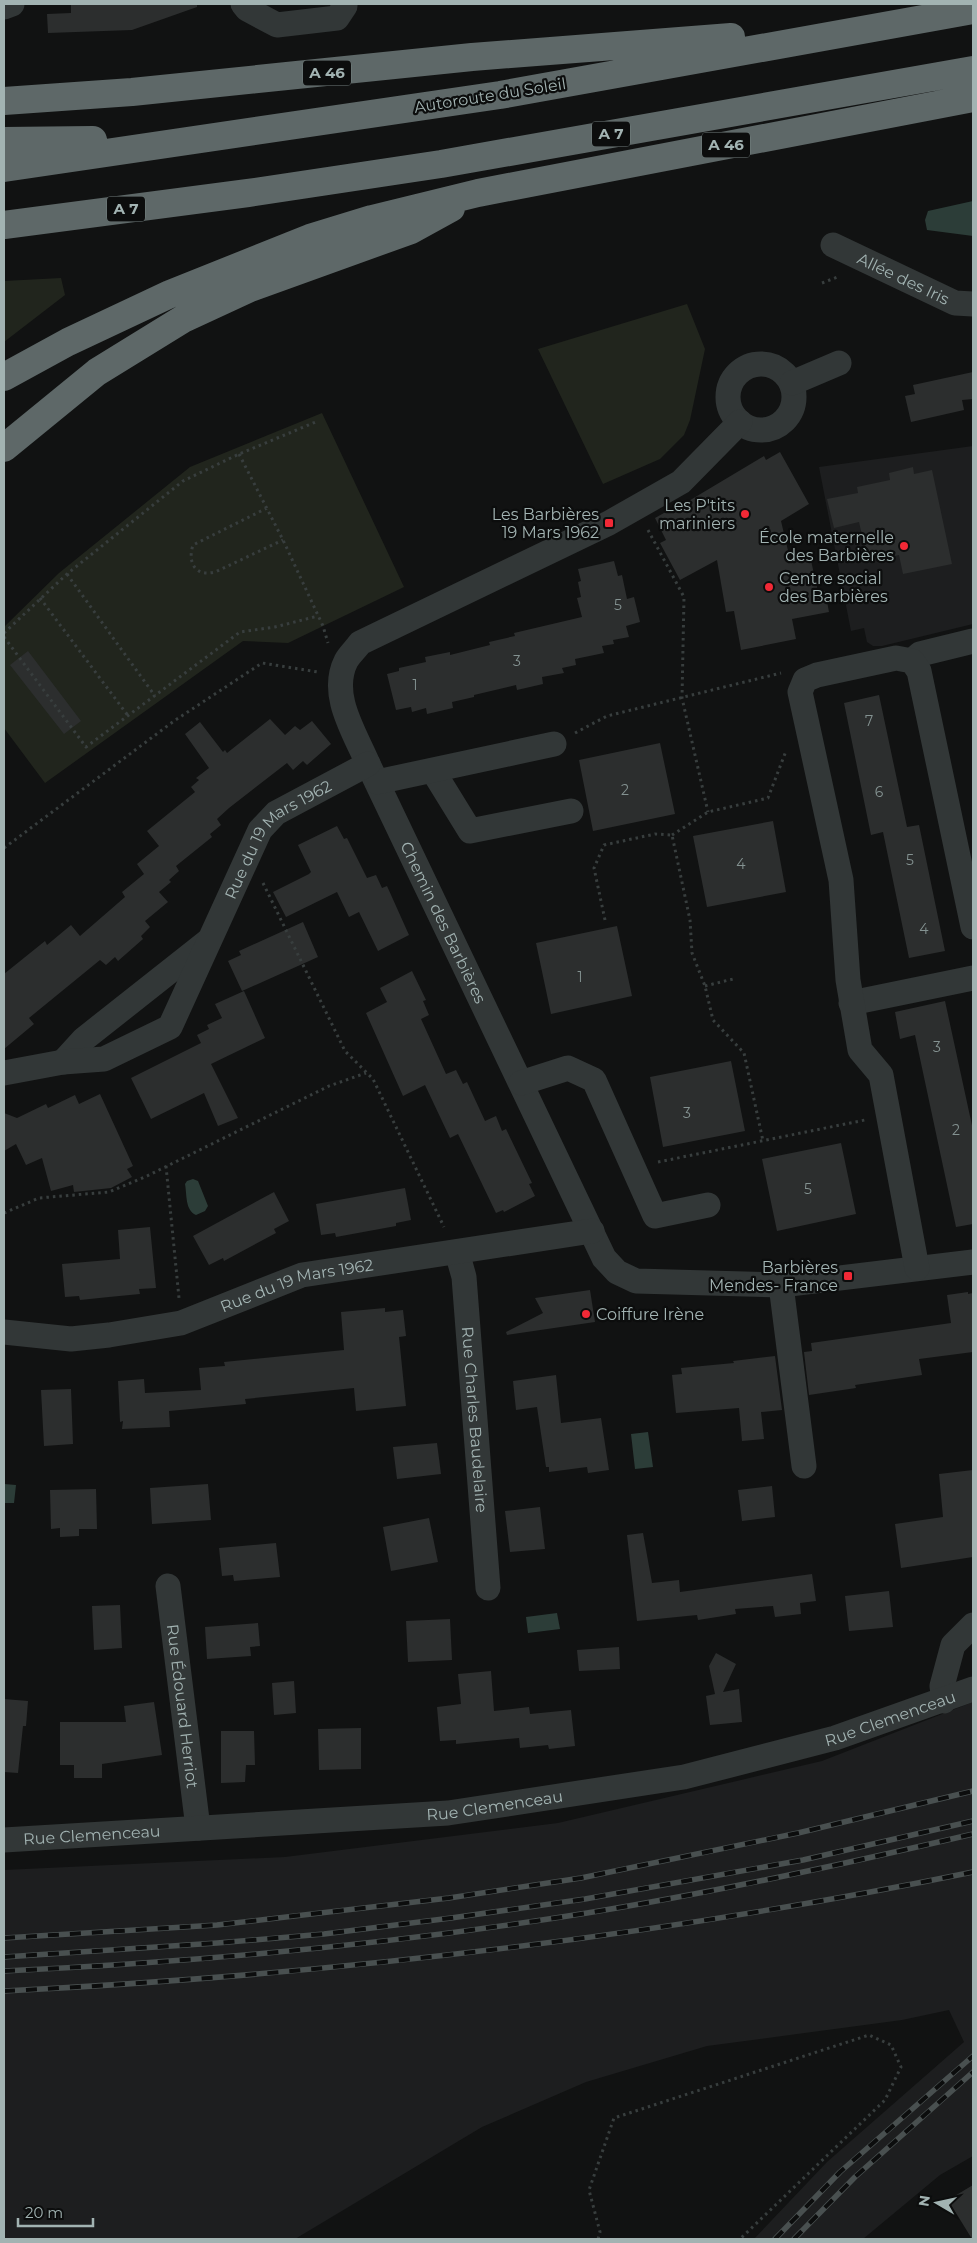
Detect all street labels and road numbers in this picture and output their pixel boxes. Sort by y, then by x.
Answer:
road number: A 46 [303,60,351,86]
street label: Autoroute du Soleil [413,74,567,117]
road number: A 7 [592,122,630,146]
road number: A 46 [702,132,750,158]
road number: A 7 [107,196,145,222]
street label: Allée des Iris [854,249,952,309]
street label: Rue du 19 Mars 1962 [221,776,335,902]
street label: Chemin des Barbières [396,839,490,1007]
street label: Rue du 19 Mars 1962 [217,1255,375,1317]
street label: Rue Charles Baudelaire [458,1326,491,1514]
street label: Rue Édouard Herriot [163,1623,202,1790]
street label: Rue Clemenceau [823,1687,958,1750]
street label: Rue Clemenceau [426,1787,564,1824]
street label: Rue Clemenceau [23,1821,161,1849]

